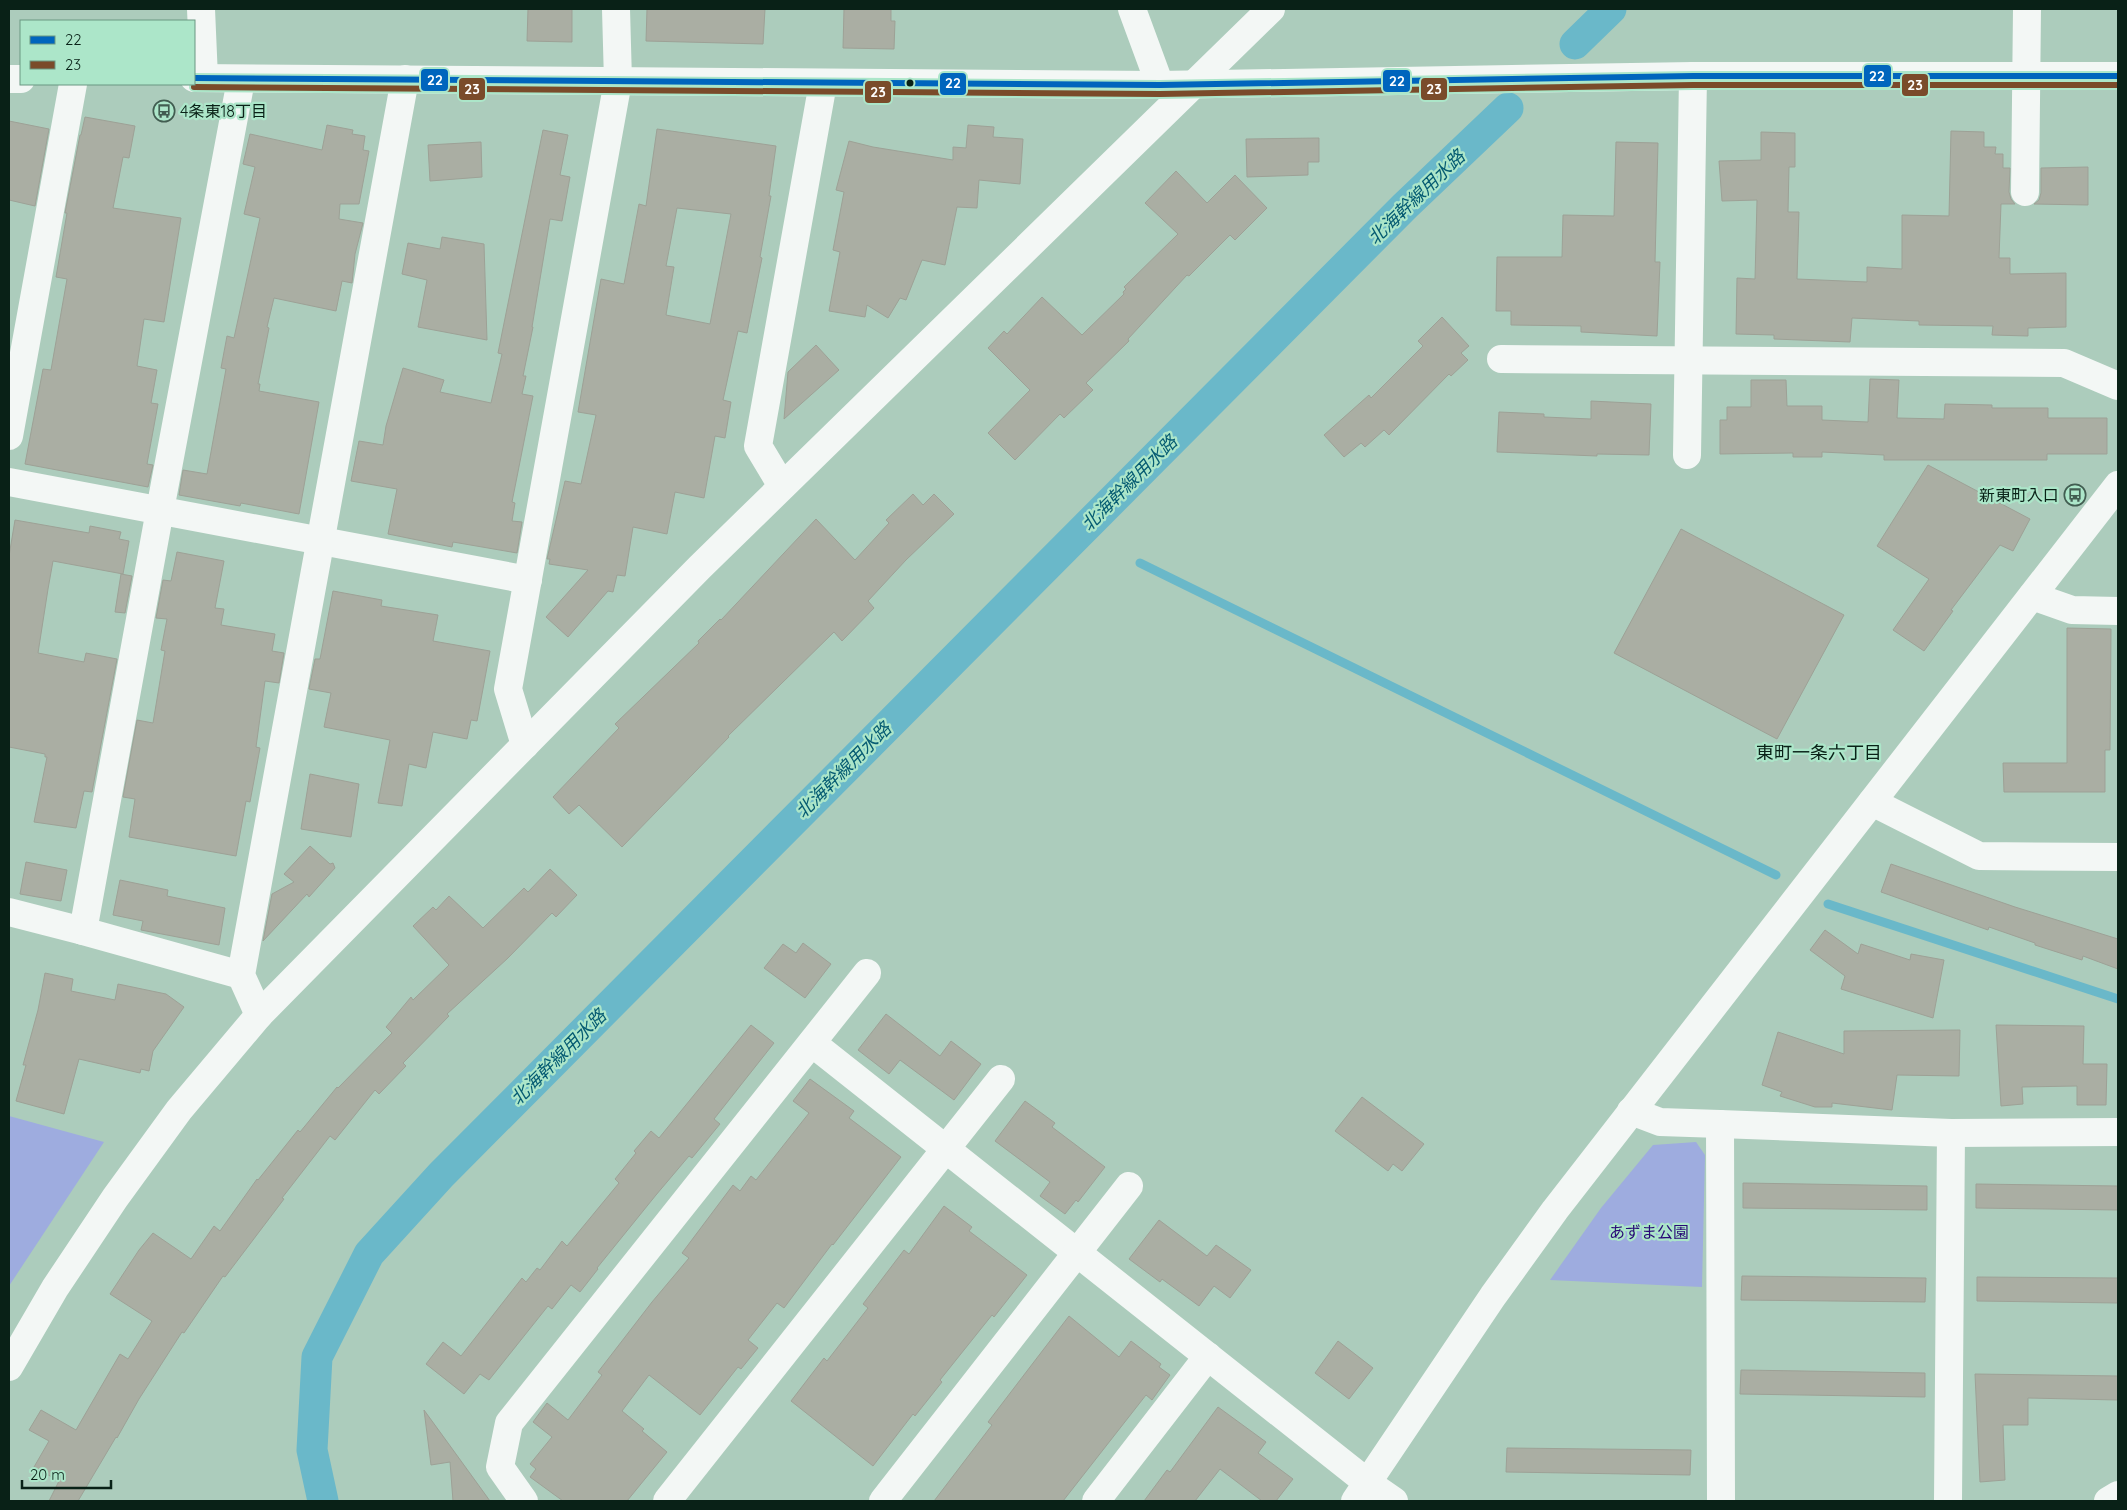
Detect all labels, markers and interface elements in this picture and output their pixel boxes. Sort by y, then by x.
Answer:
legend [20,20,195,85]
text: 22 [65,30,82,49]
text: 23 [65,55,81,74]
line badge: 22 [1863,64,1892,88]
text: 22 [1869,67,1885,85]
line badge: 22 [420,68,449,92]
line badge: 22 [1382,69,1411,93]
text: 22 [427,71,443,89]
line badge: 22 [939,72,967,96]
text: 22 [1389,72,1405,90]
line badge: 23 [1901,73,1929,97]
text: 22 [945,74,961,92]
text: 23 [1907,76,1923,94]
line badge: 23 [458,77,486,101]
line badge: 23 [1420,77,1448,101]
unlabelled marker [905,78,915,88]
text: 23 [464,80,480,98]
line badge: 23 [864,80,892,104]
text: 23 [1426,80,1442,98]
text: 23 [870,83,886,101]
bus stop icon: 4条東18丁目 [152,99,176,123]
place label: 4条東18丁目 [180,101,267,121]
water label: 北海幹線用水路 [1363,144,1471,249]
water label: 北海幹線用水路 [1076,429,1183,536]
bus stop icon: 新東町入口 [2063,483,2087,507]
place label: 新東町入口 [1979,485,2059,505]
water label: 北海幹線用水路 [790,716,897,823]
district label: 東町一条六丁目 [1756,741,1882,764]
water label: 北海幹線用水路 [505,1003,612,1110]
park label: あずま公園 [1609,1222,1689,1242]
scale bar [22,1458,111,1490]
text: 20 m [30,1465,65,1484]

